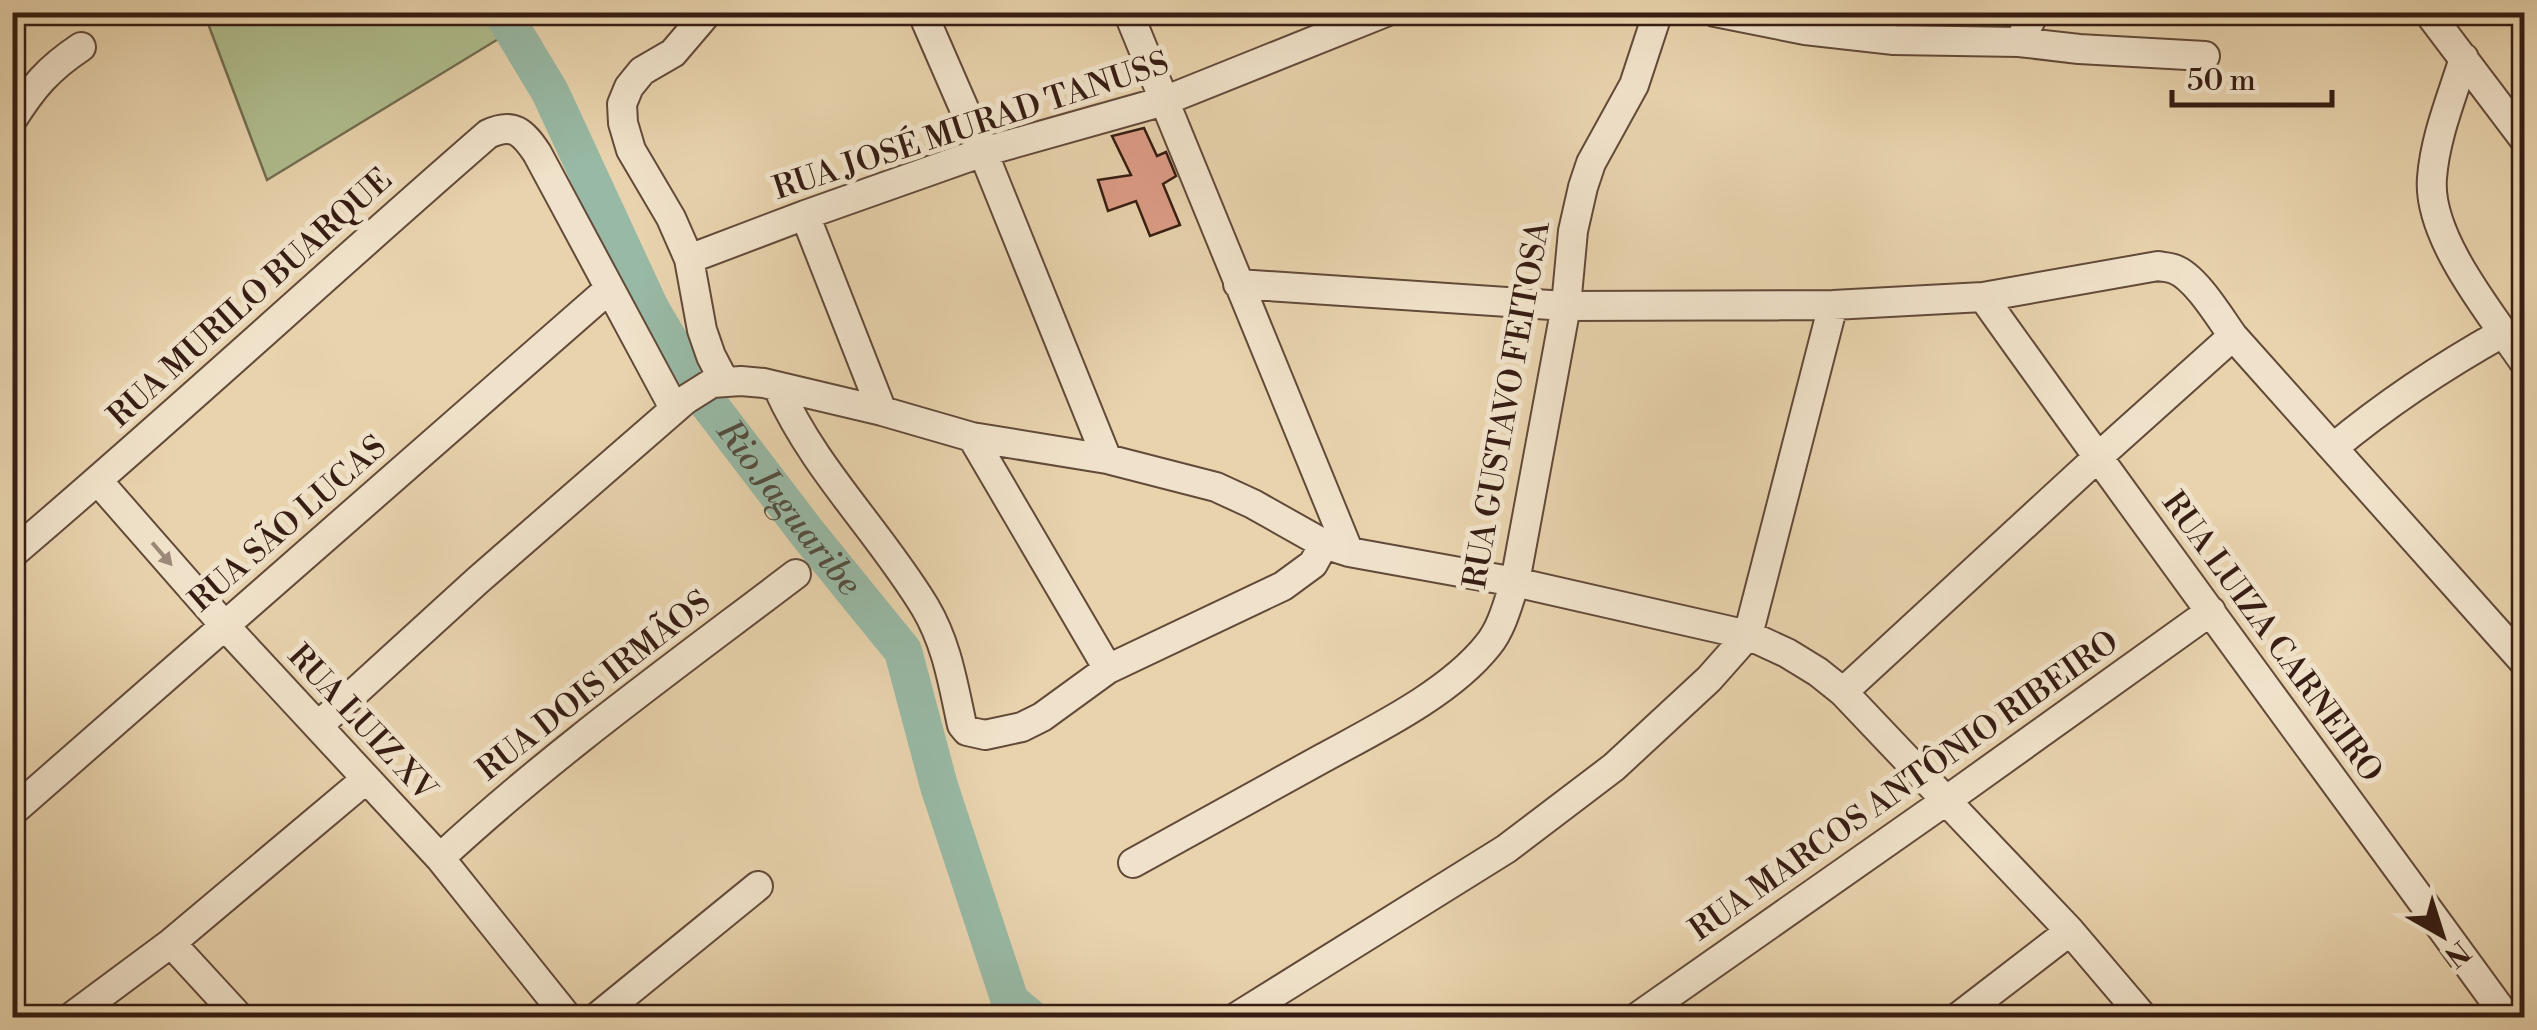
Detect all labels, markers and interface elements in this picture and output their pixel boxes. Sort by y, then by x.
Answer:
street label: RUA JOSÉ MURAD TANUSS [767,41,1174,209]
scale bar [2172,45,2332,107]
text: 50 m [2187,62,2256,100]
street label: RUA MURILO BUARQUE [100,160,400,436]
street label: RUA GUSTAVO FEITOSA [1455,217,1559,592]
water label: Rio Jaguaribe [706,410,871,604]
street label: RUA SÃO LUCAS [180,426,395,621]
street label: RUA LUIZA CARNEIRO [2153,484,2391,790]
one-way arrow [150,541,172,566]
street label: RUA DOIS IRMÃOS [468,581,719,790]
street label: RUA MARCOS ANTÔNIO RIBEIRO [1681,620,2126,950]
street label: RUA LUIZ XV [279,636,446,811]
north arrow [2392,885,2492,985]
text: N [2437,933,2476,974]

